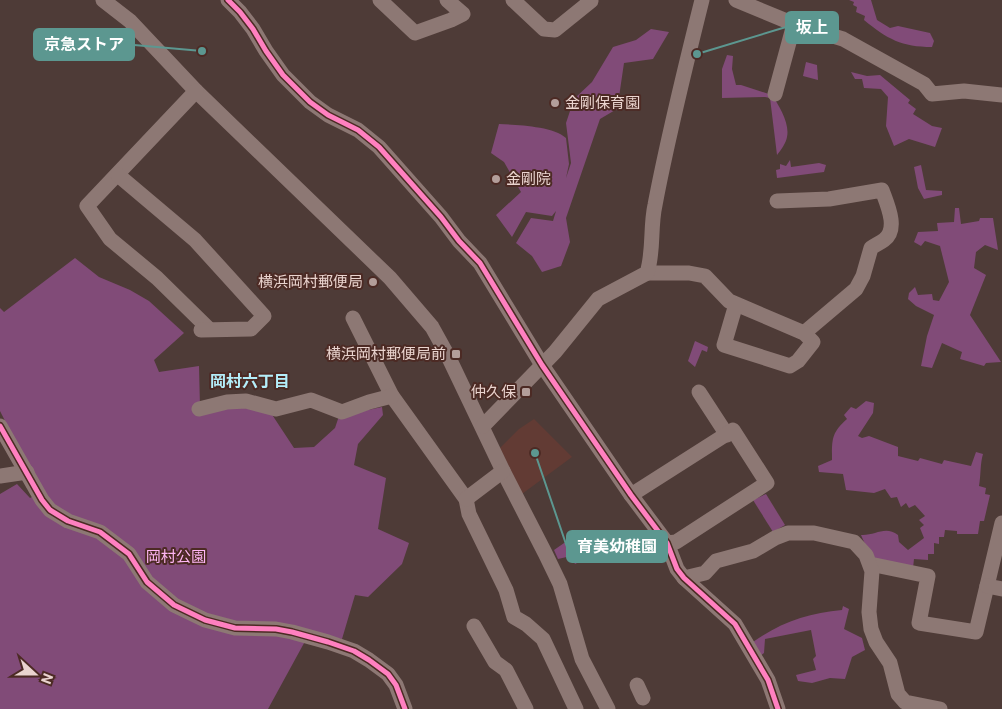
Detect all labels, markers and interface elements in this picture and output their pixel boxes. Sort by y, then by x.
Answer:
callout: 坂上 [786,12,838,43]
text: 坂上 [796,18,828,37]
callout: 京急ストア [34,29,134,60]
text: 京急ストア [44,35,124,54]
place label: 金剛保育園 [565,94,640,112]
marker: 金剛保育園 [549,97,561,109]
place label: 金剛院 [506,170,551,188]
marker: 金剛院 [490,173,502,185]
place label: 横浜岡村郵便局 [258,273,363,291]
marker: 横浜岡村郵便局 [367,276,379,288]
place label: 横浜岡村郵便局前 [326,345,446,363]
marker: 横浜岡村郵便局前 [450,348,462,360]
district label: 岡村六丁目 [210,372,290,391]
place label: 仲久保 [471,383,516,401]
marker: 仲久保 [520,386,532,398]
callout: 育美幼稚園 [567,531,667,562]
text: 育美幼稚園 [577,537,657,556]
park label: 岡村公園 [146,548,206,566]
north arrow [10,649,60,699]
text: N [38,671,56,686]

